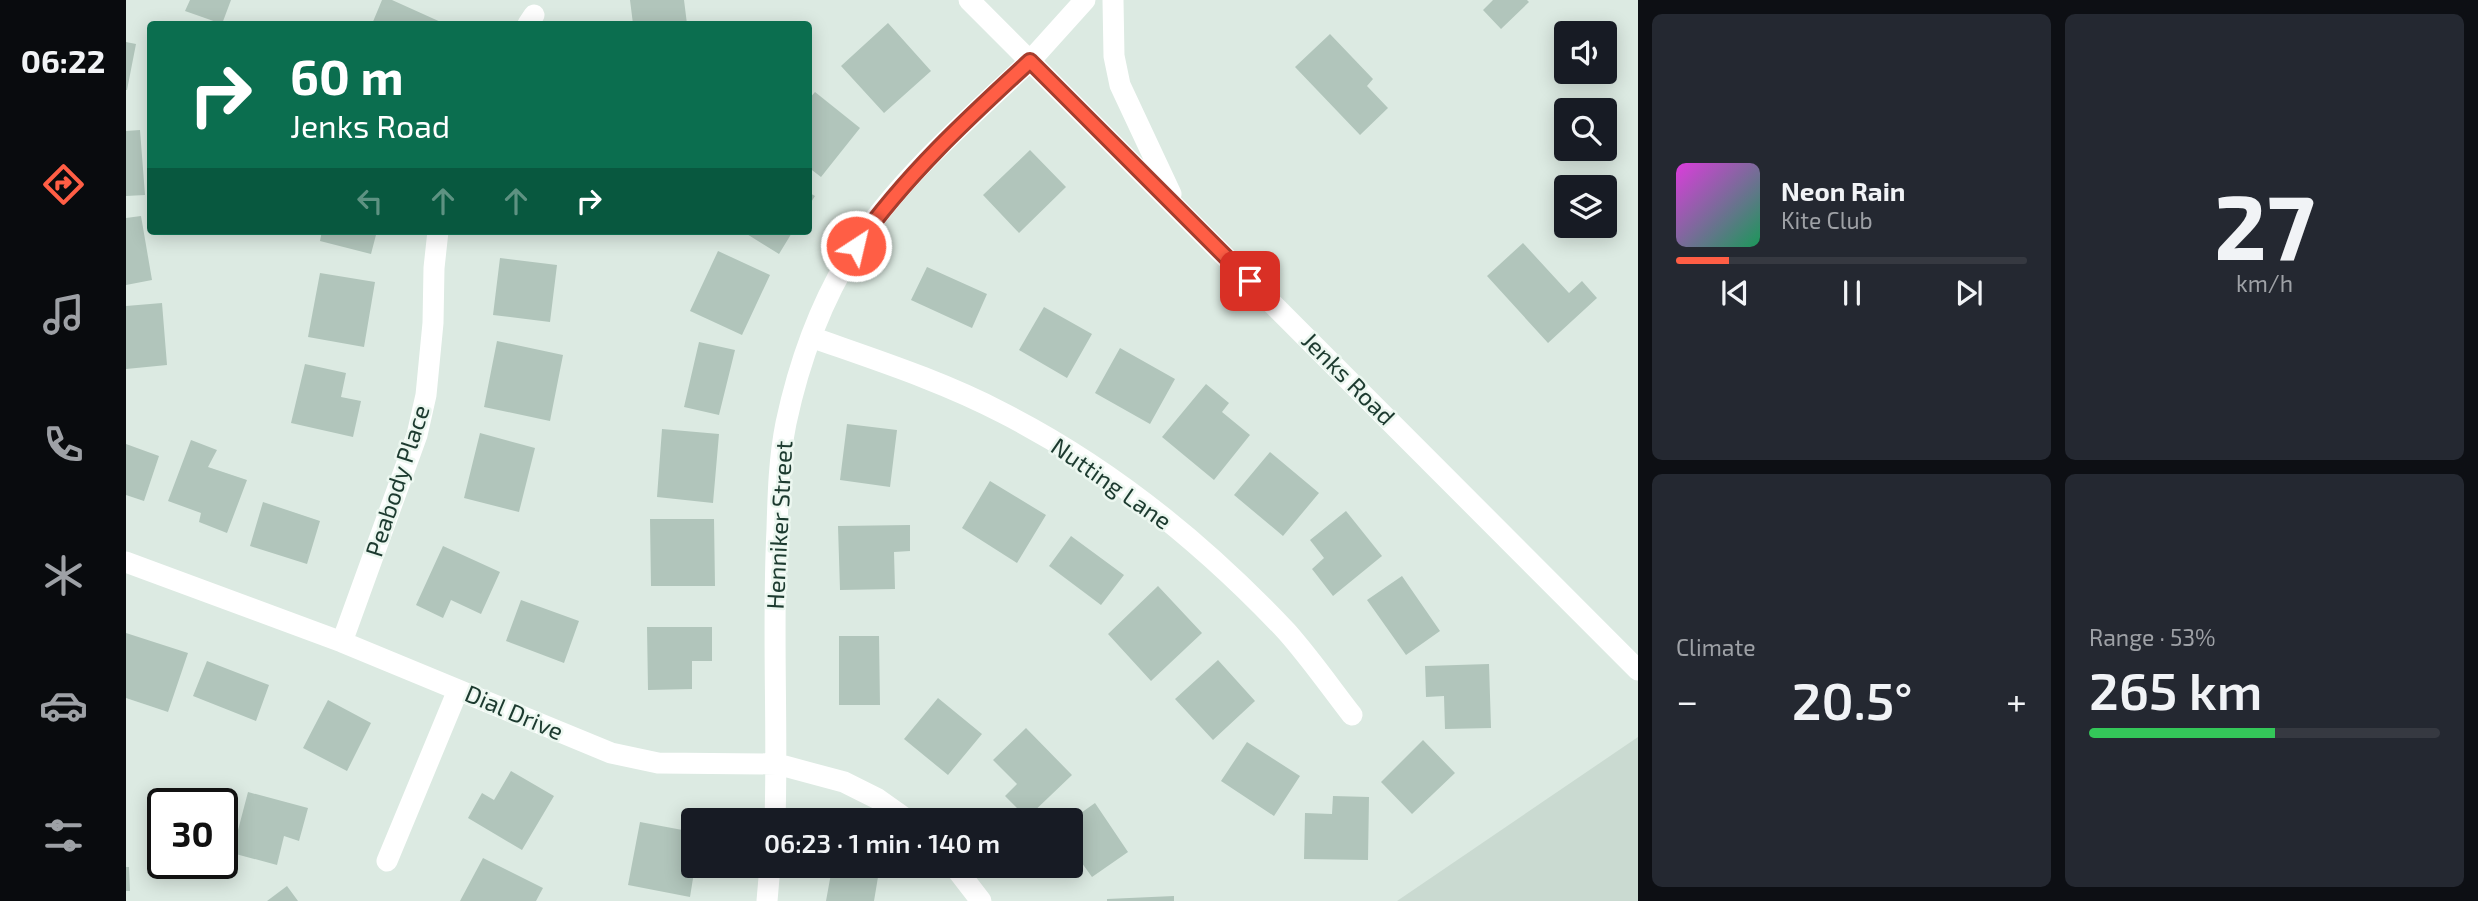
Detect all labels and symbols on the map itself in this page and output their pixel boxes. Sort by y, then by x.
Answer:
position arrow [819,209,893,283]
pin [1220,251,1280,311]
street label: Jenks Road [1296,325,1402,431]
street label: Peabody Place [358,401,435,560]
street label: Nutting Lane [1046,431,1177,535]
street label: Henniker Street [760,440,797,610]
street label: Dial Drive [461,678,568,745]
speed limit sign: 30 [147,788,238,879]

